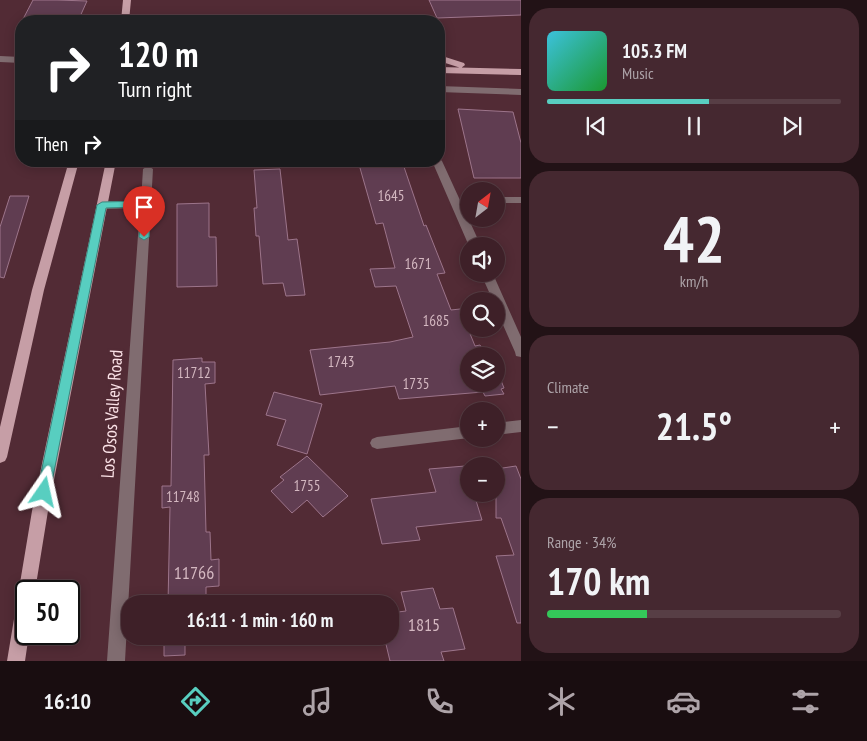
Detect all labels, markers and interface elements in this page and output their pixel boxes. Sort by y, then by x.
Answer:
text: 120 m [118,31,199,77]
icon: right [35,35,100,100]
text: 105.3 FM [622,39,687,63]
text: Music [622,63,654,83]
text: Turn right [118,75,192,103]
icon: previous [582,112,610,140]
icon: pause [680,112,708,140]
icon: next [778,112,806,140]
icon: right [78,130,106,158]
text: Then [35,132,68,156]
north arrow [460,182,505,228]
map controls [460,182,505,502]
pin [123,186,165,237]
house number: 1645 [377,186,405,205]
icon: arrive [130,193,158,221]
text: 42 [663,196,725,280]
button: sound [460,237,505,282]
house number: 1671 [404,254,432,273]
text: km/h [680,271,708,291]
button: search [460,292,505,337]
house number: 1685 [422,311,450,330]
button: layers [460,347,505,392]
street label: Los Osos Valley Road [96,349,127,479]
house number: 1743 [327,352,355,371]
house number: 11712 [177,363,211,382]
house number: 1735 [402,374,430,393]
text: Climate [547,377,589,397]
text: 21.5° [656,401,732,450]
button: + [460,402,505,447]
text: − [547,408,559,445]
text: + [829,408,841,445]
button: − [460,457,505,502]
position arrow [17,465,69,517]
house number: 1755 [293,476,321,495]
house number: 11748 [166,487,200,506]
text: Range · 34% [547,532,616,552]
text: 170 km [547,556,650,605]
house number: 11766 [174,561,214,584]
speed limit sign: 50 [15,580,80,645]
text: 16:11 · 1 min · 160 m [187,608,333,632]
house number: 1815 [408,613,440,636]
icon: directions [178,684,213,719]
icon: music [300,684,335,719]
icon: phone [422,684,457,719]
icon: climate [544,684,579,719]
icon: car [666,684,701,719]
icon: filters [788,684,823,719]
text: 16:10 [44,687,91,715]

